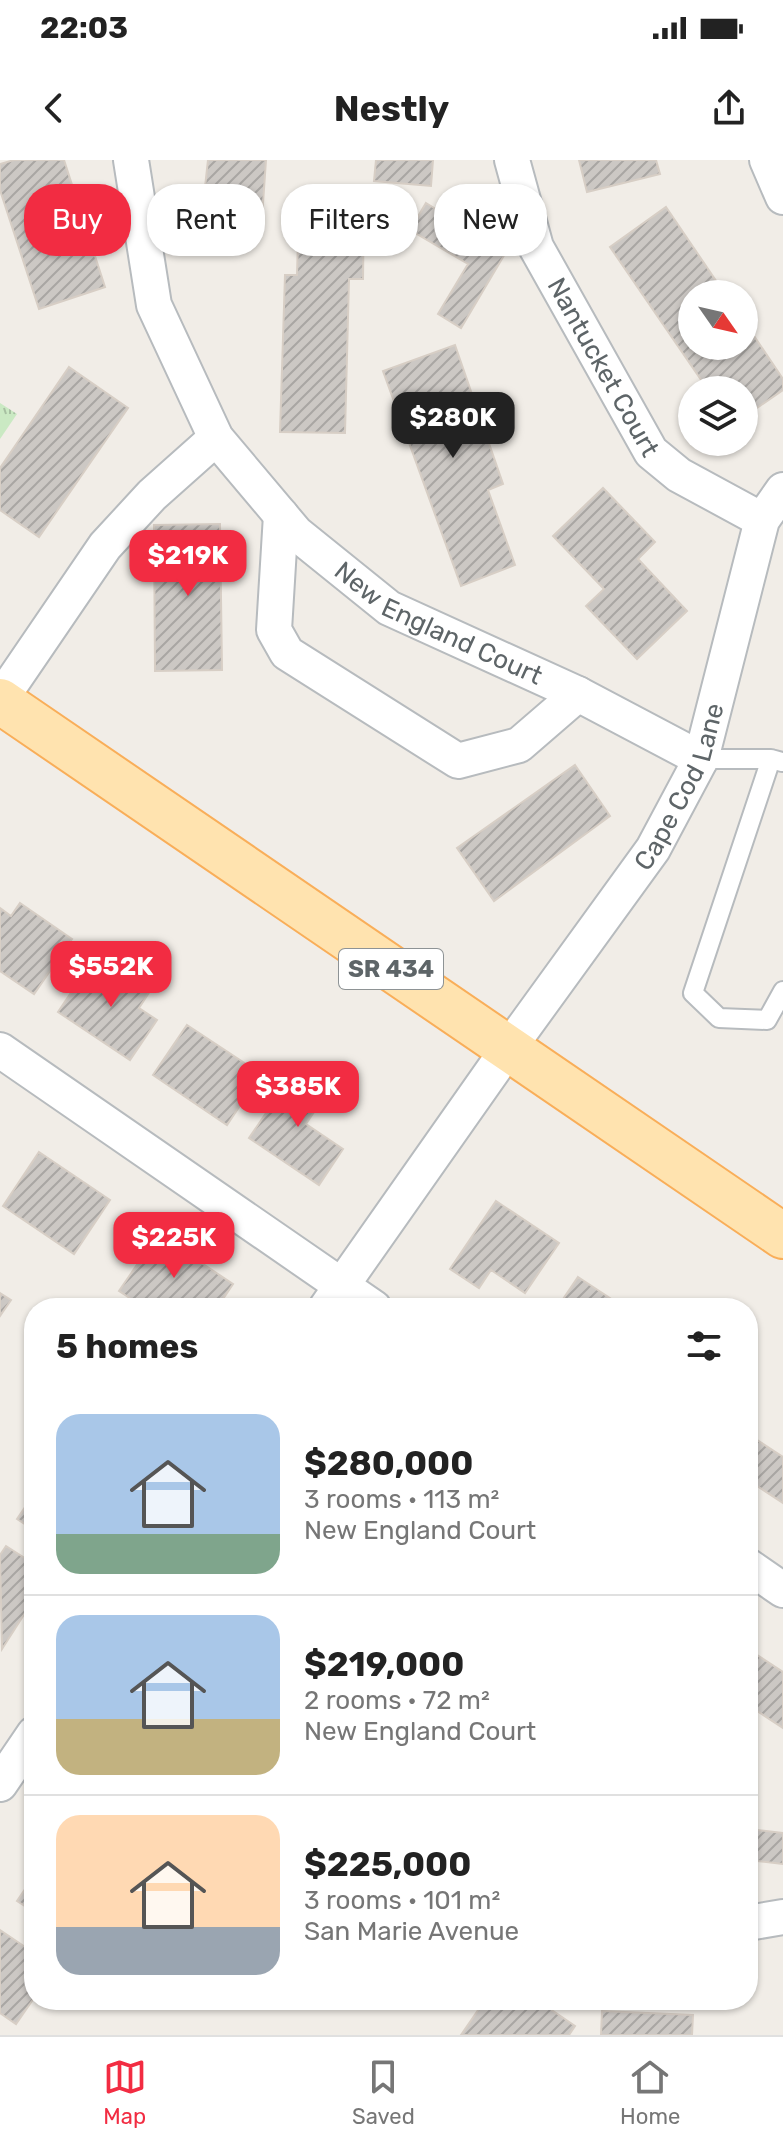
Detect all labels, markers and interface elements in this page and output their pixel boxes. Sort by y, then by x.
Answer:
text: 22:03 [40,10,128,46]
icon: back [32,86,76,130]
icon: share [707,86,751,130]
text: Nestly [334,87,449,130]
chip: Buy [24,184,131,256]
chip: Rent [147,184,265,256]
chip: Filters [281,184,418,256]
chip: New [434,184,547,256]
street label: Nantucket Court [541,273,665,462]
north arrow [678,280,758,360]
map controls [678,280,758,456]
button: layers [678,376,758,456]
pin: $280K [397,392,509,460]
text: $280K [410,402,496,433]
pin: $219K [132,530,244,598]
text: $219K [147,540,229,571]
street label: New England Court [328,555,547,692]
street label: Cape Cod Lane [628,700,731,877]
pin: $552K [55,941,167,1009]
road number: SR 434 [339,949,443,989]
text: $552K [68,951,154,982]
pin: $385K [242,1061,354,1129]
text: $385K [255,1071,341,1102]
pin: $225K [118,1212,230,1280]
text: $225K [131,1222,217,1253]
icon: filters [682,1324,726,1368]
text: 5 homes [56,1326,198,1367]
text: $280,000 [304,1443,473,1484]
icon: home [120,1446,216,1542]
text: 3 rooms · 113 m² [304,1484,499,1515]
text: New England Court [304,1515,536,1546]
text: $219,000 [304,1644,464,1685]
icon: home [120,1647,216,1743]
text: 2 rooms · 72 m² [304,1685,490,1716]
text: New England Court [304,1716,536,1747]
text: $225,000 [304,1844,471,1885]
icon: home [120,1847,216,1943]
text: 3 rooms · 101 m² [304,1885,500,1916]
text: San Marie Avenue [304,1916,519,1947]
tab: Map [103,2055,147,2130]
tab: Saved [352,2055,415,2130]
tab: Home [620,2055,680,2130]

